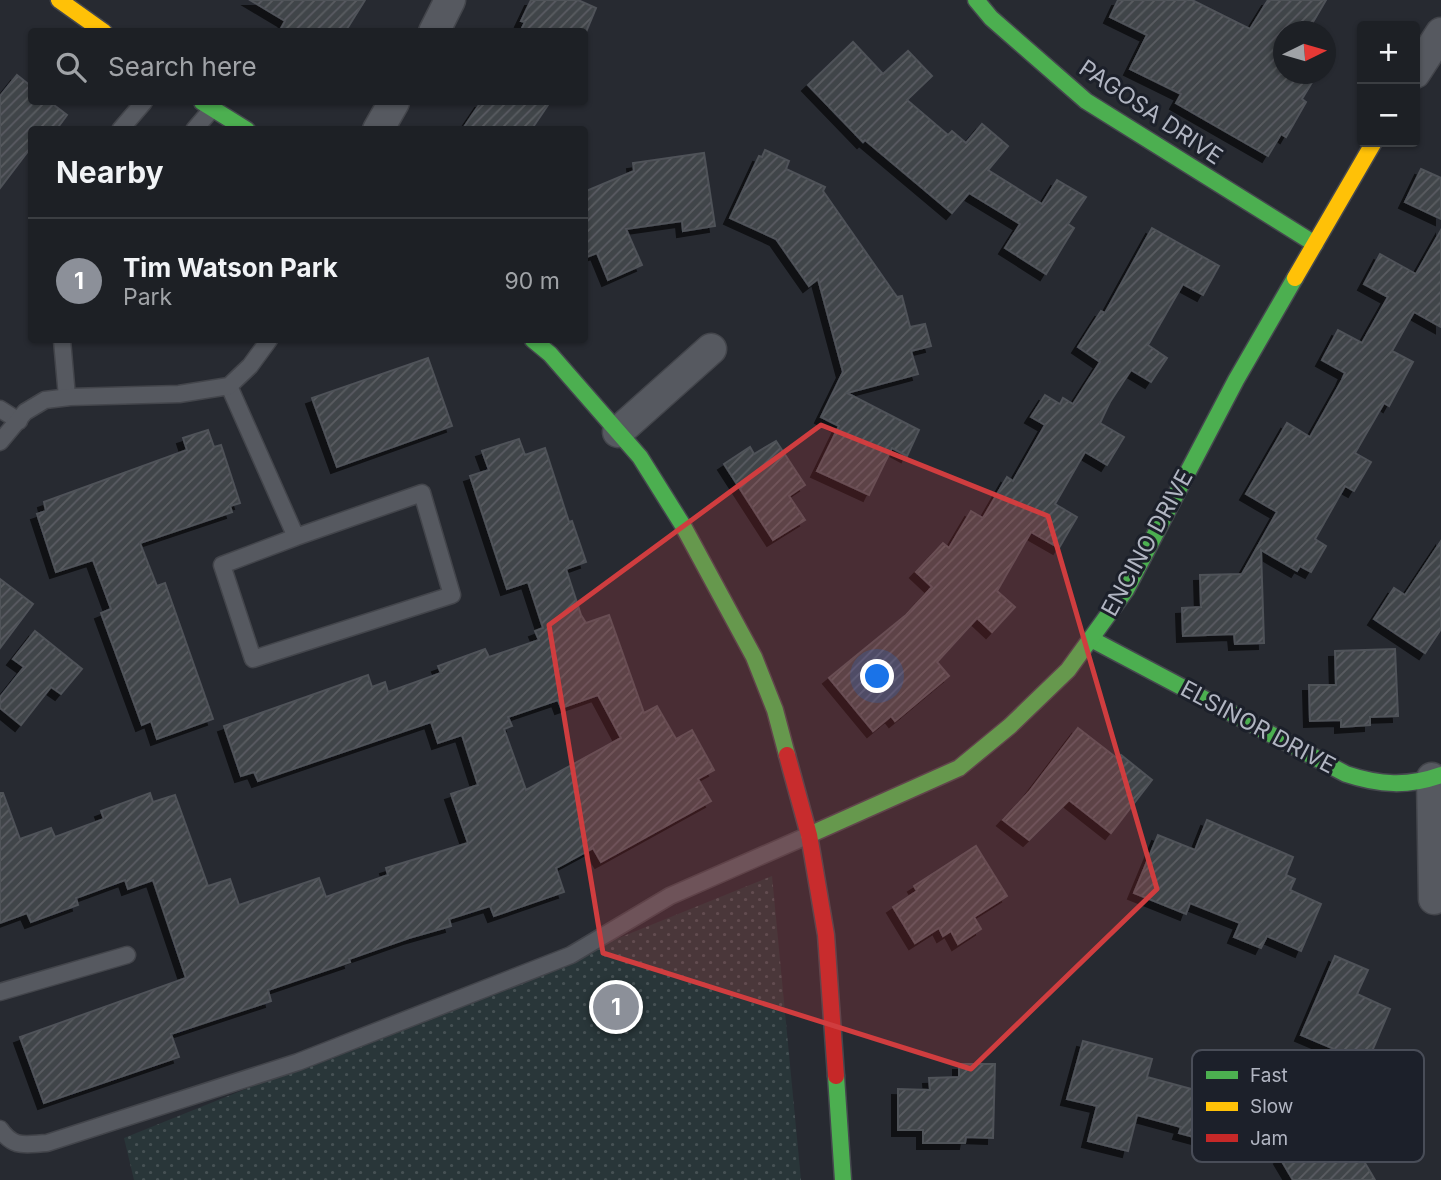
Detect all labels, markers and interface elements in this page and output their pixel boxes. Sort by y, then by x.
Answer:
north arrow [1273,21,1336,84]
map controls [1357,21,1420,147]
button: + [1357,21,1420,84]
search box [28,28,588,105]
icon: search [52,48,90,86]
text: Search here [108,51,257,82]
street label: PAGOSA DRIVE [1074,54,1228,170]
button: − [1357,84,1420,147]
text: Nearby [56,154,164,190]
text: Tim Watson Park [123,252,338,283]
text: 1 [74,267,84,295]
text: 90 m [505,267,560,295]
text: Park [123,283,172,311]
street label: ENCINO DRIVE [1095,465,1199,621]
your location [860,659,894,693]
street label: ELSINOR DRIVE [1176,674,1340,780]
pin: 1 [593,981,639,1033]
legend [1192,1050,1424,1162]
text: Fast [1250,1064,1288,1087]
text: Slow [1250,1095,1293,1118]
text: Jam [1250,1127,1288,1150]

